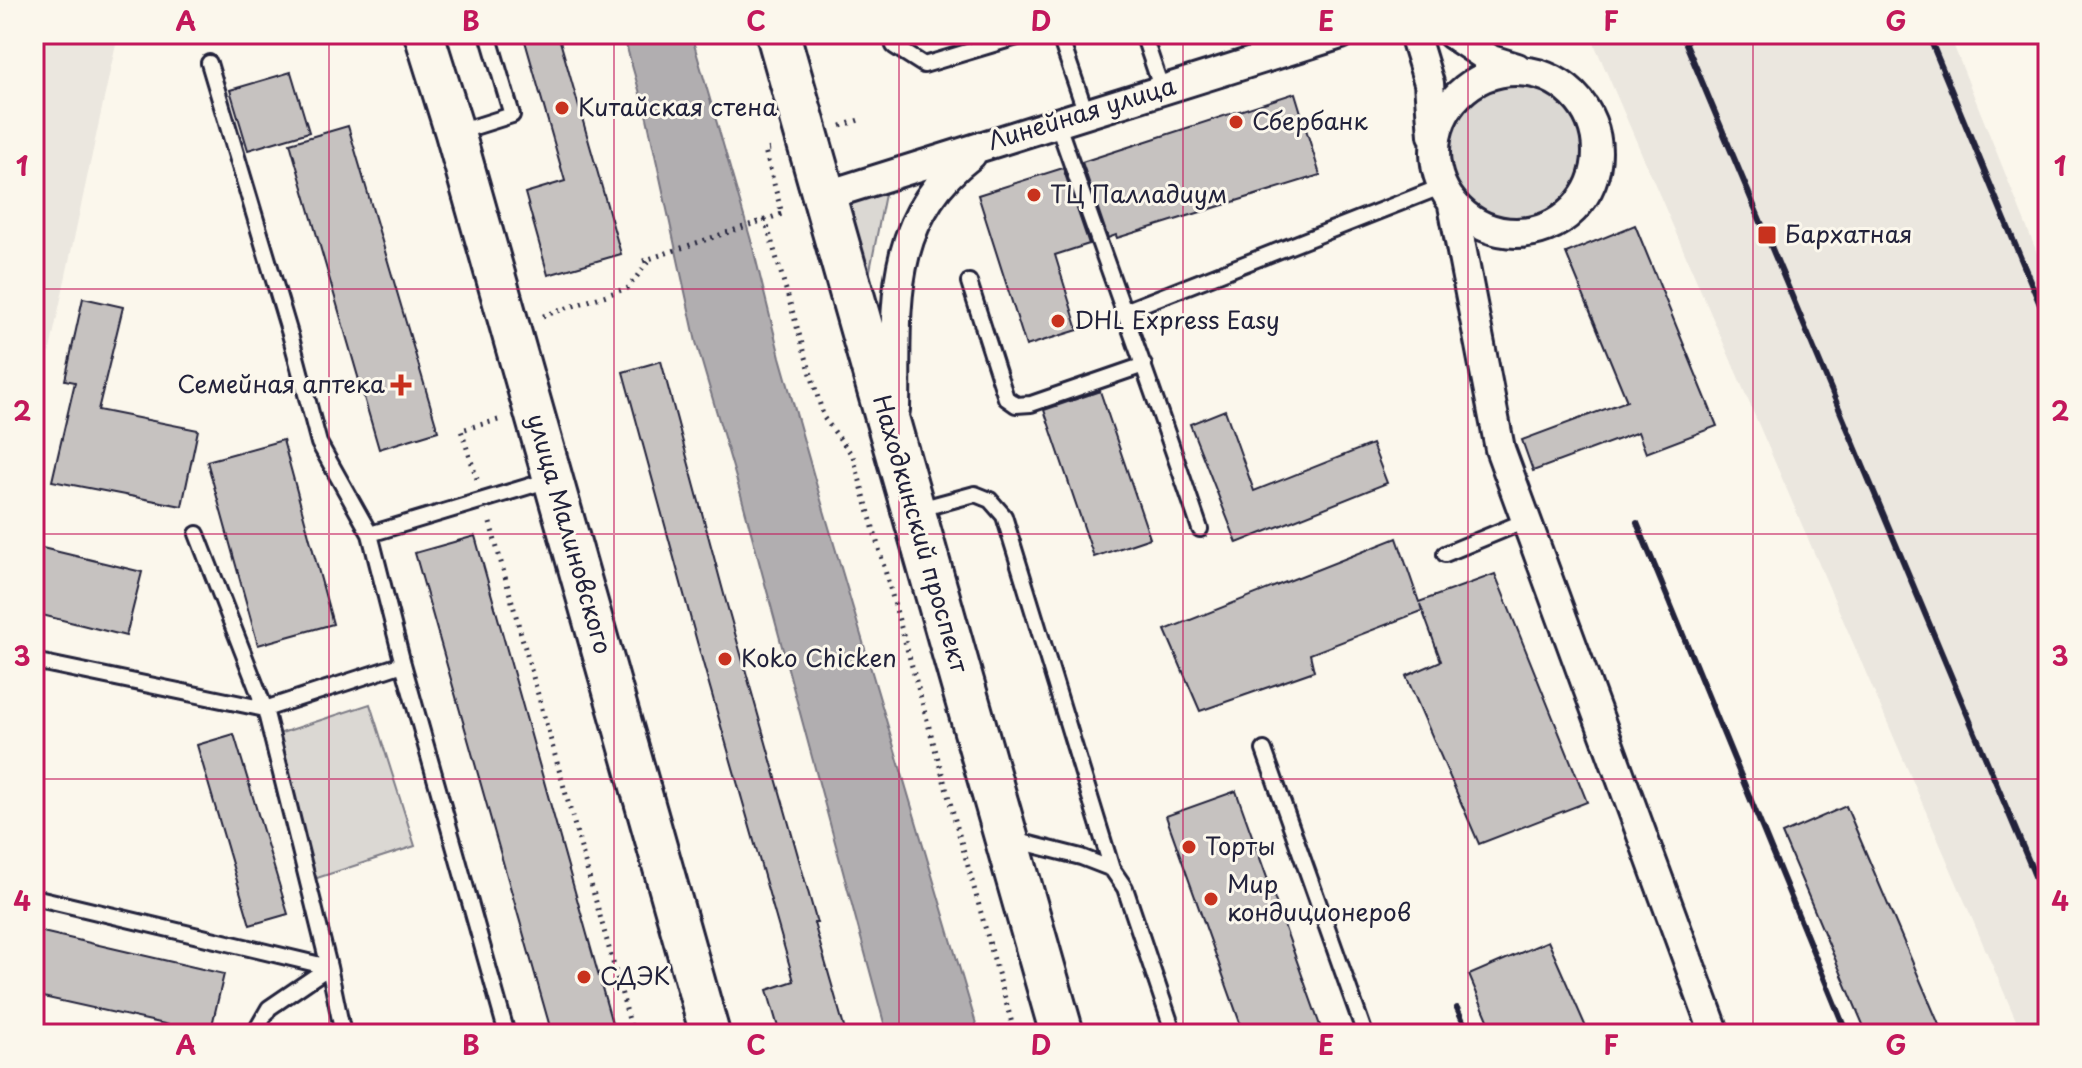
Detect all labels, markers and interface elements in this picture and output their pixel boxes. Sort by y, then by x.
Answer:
text: A [176,1,196,40]
text: B [462,1,480,40]
text: C [746,1,766,40]
text: D [1031,1,1051,40]
text: E [1318,1,1334,40]
text: F [1603,1,1619,40]
text: G [1885,1,1907,40]
street label: Линейная улица [983,66,1180,158]
place label: Китайская стена [578,88,777,124]
marker: Китайская стена [553,99,571,117]
place label: Сбербанк [1252,102,1369,138]
marker: Сбербанк [1227,113,1245,131]
text: 1 [16,146,28,185]
text: 1 [2054,146,2066,185]
place label: ТЦ Палладиум [1050,175,1227,211]
marker: ТЦ Палладиум [1025,186,1043,204]
place label: Бархатная [1785,215,1913,251]
marker: Бархатная [1756,224,1778,246]
place label: DHL Express Easy [1074,301,1280,337]
marker: DHL Express Easy [1049,312,1067,330]
place label: Семейная аптека [177,365,385,401]
marker: Семейная аптека [392,376,410,394]
text: 2 [13,391,31,430]
street label: Находкинский проспект [865,391,979,677]
text: 2 [2051,391,2069,430]
street label: улица Малиновского [519,409,622,658]
text: 3 [13,636,31,675]
text: 3 [2051,636,2069,675]
place label: Koko Chicken [741,639,897,675]
marker: Koko Chicken [716,650,734,668]
place label: Торты [1205,827,1275,863]
marker: Торты [1180,838,1198,856]
place label: Мир кондиционеров [1227,865,1411,929]
text: 4 [13,881,31,920]
text: 4 [2051,881,2069,920]
marker: Мир кондиционеров [1202,890,1220,908]
place label: СДЭК [600,957,670,993]
marker: СДЭК [575,968,593,986]
text: A [176,1025,196,1064]
text: B [462,1025,480,1064]
text: C [746,1025,766,1064]
text: D [1031,1025,1051,1064]
text: E [1318,1025,1334,1064]
text: F [1603,1025,1619,1064]
text: G [1885,1025,1907,1064]

